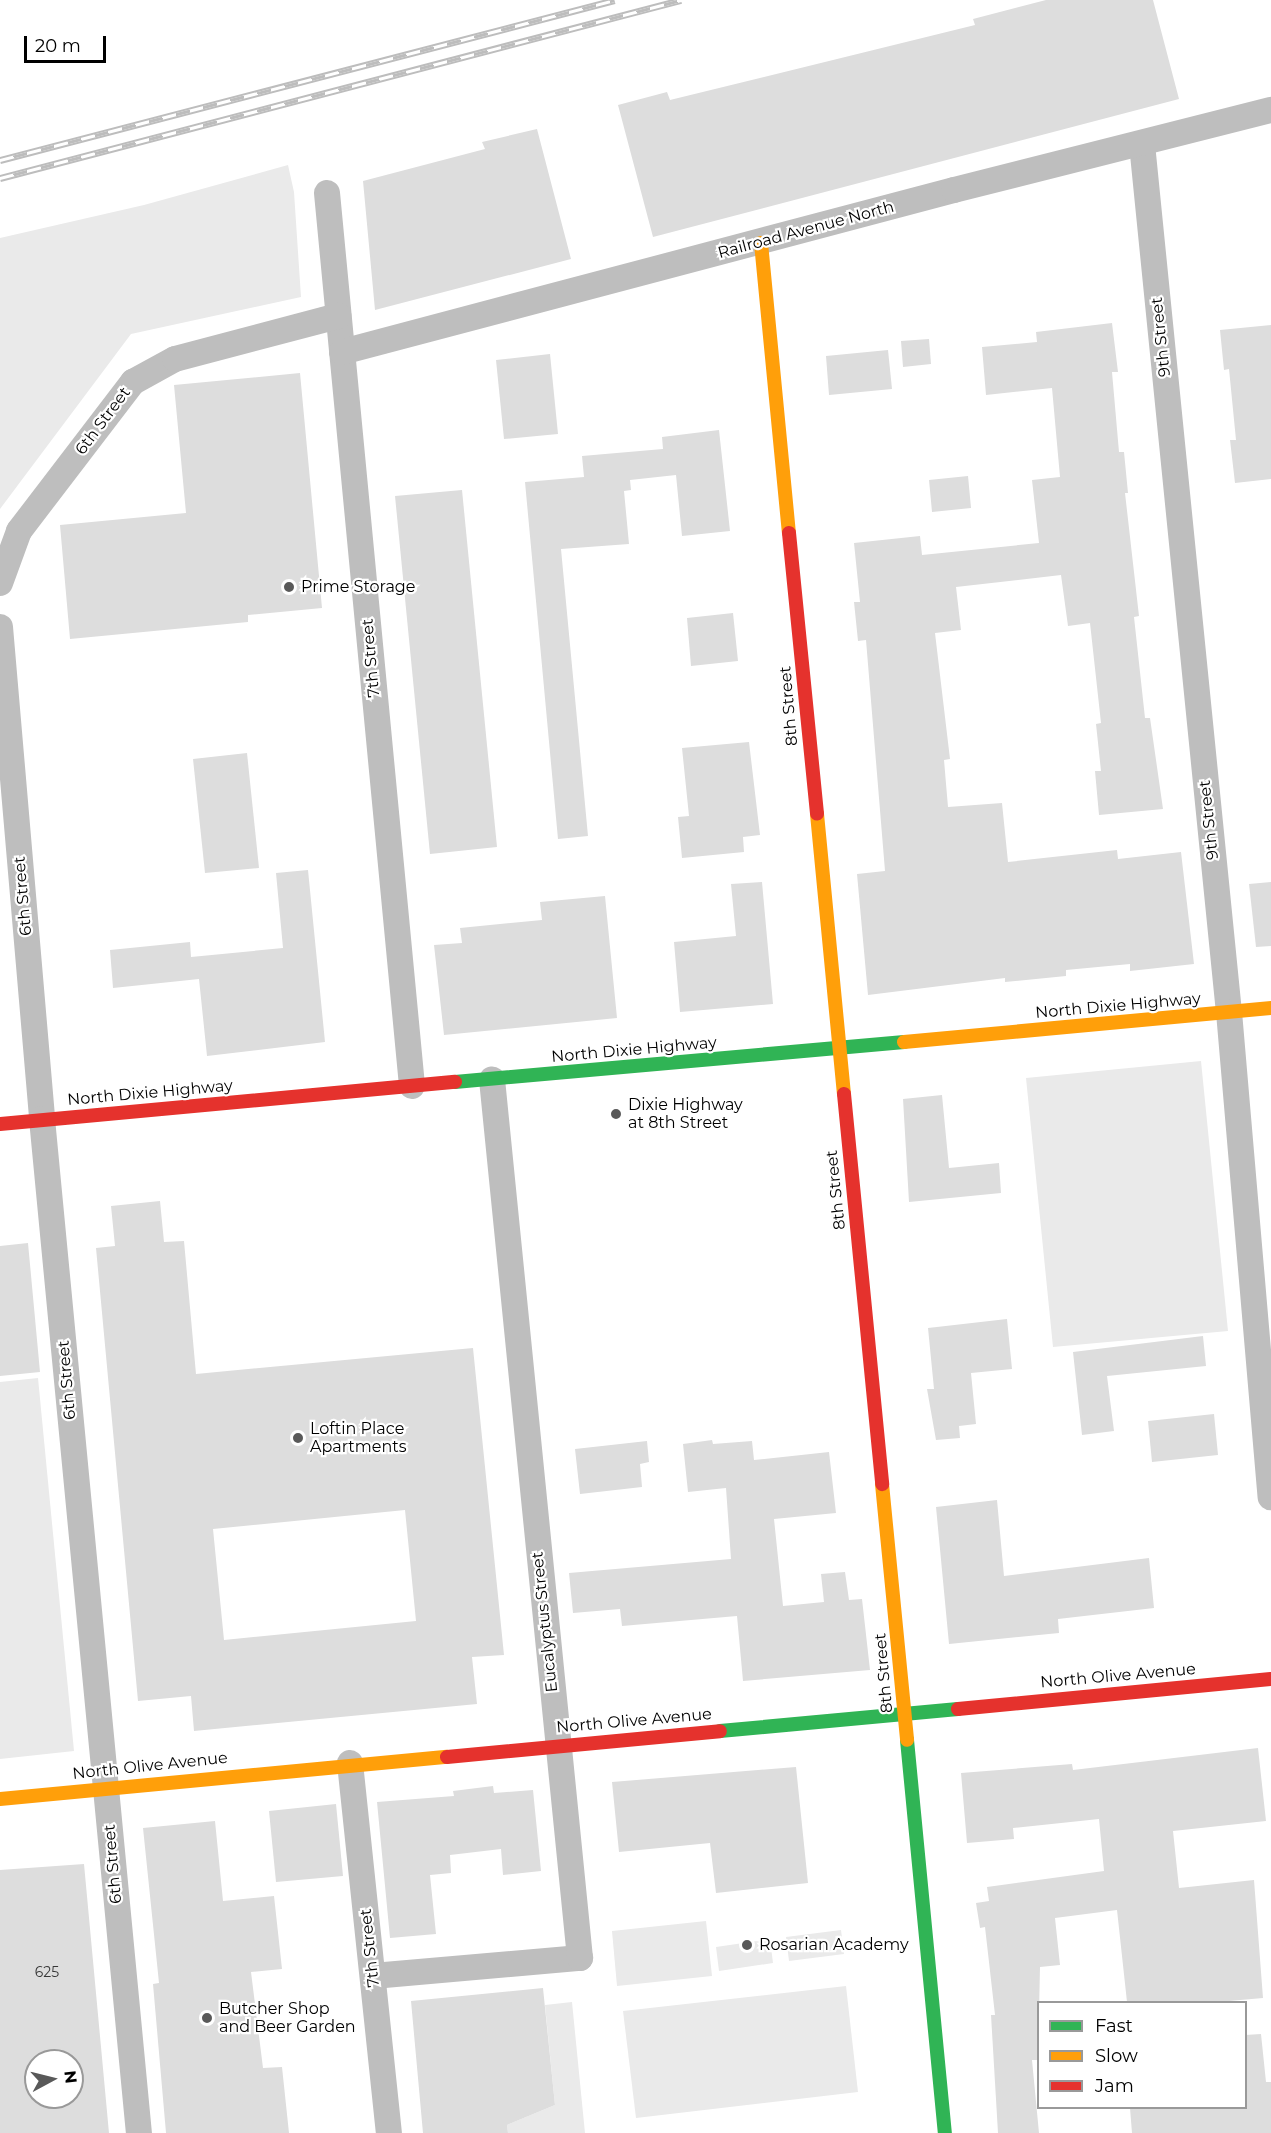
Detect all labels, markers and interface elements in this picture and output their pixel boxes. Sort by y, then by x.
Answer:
scale bar [27,24,110,62]
text: 20 m [35,35,81,57]
street label: Railroad Avenue North [716,197,896,263]
street label: 9th Street [1147,296,1175,378]
street label: 6th Street [71,383,135,459]
place label: Prime Storage [301,577,415,597]
marker: Prime Storage [282,580,296,594]
street label: 7th Street [358,618,384,698]
street label: 8th Street [776,665,802,747]
street label: 9th Street [1195,779,1223,861]
street label: 6th Street [10,856,36,936]
street label: North Dixie Highway [1035,989,1201,1023]
street label: North Dixie Highway [551,1033,717,1067]
street label: North Dixie Highway [67,1076,233,1110]
place label: Dixie Highway at 8th Street [628,1095,743,1133]
marker: Dixie Highway at 8th Street [609,1107,623,1121]
street label: 8th Street [822,1149,850,1231]
street label: 6th Street [54,1340,80,1420]
place label: Loftin Place Apartments [310,1419,407,1457]
marker: Loftin Place Apartments [291,1431,305,1445]
street label: Eucalyptus Street [528,1551,562,1693]
street label: 8th Street [871,1632,897,1714]
street label: North Olive Avenue [1040,1660,1196,1692]
street label: North Olive Avenue [556,1705,712,1737]
street label: North Olive Avenue [71,1748,229,1784]
street label: 6th Street [100,1824,126,1904]
street label: 7th Street [356,1908,384,1988]
place label: Rosarian Academy [759,1935,909,1955]
marker: Rosarian Academy [740,1938,754,1952]
house number: 625 [35,1964,59,1980]
place label: Butcher Shop and Beer Garden [219,1999,356,2037]
legend [1037,2001,1247,2109]
marker: Butcher Shop and Beer Garden [200,2011,214,2025]
text: Fast [1095,2015,1133,2037]
text: Slow [1095,2045,1138,2067]
north arrow [24,2049,84,2109]
text: N [60,2069,81,2085]
text: Jam [1095,2075,1134,2097]

